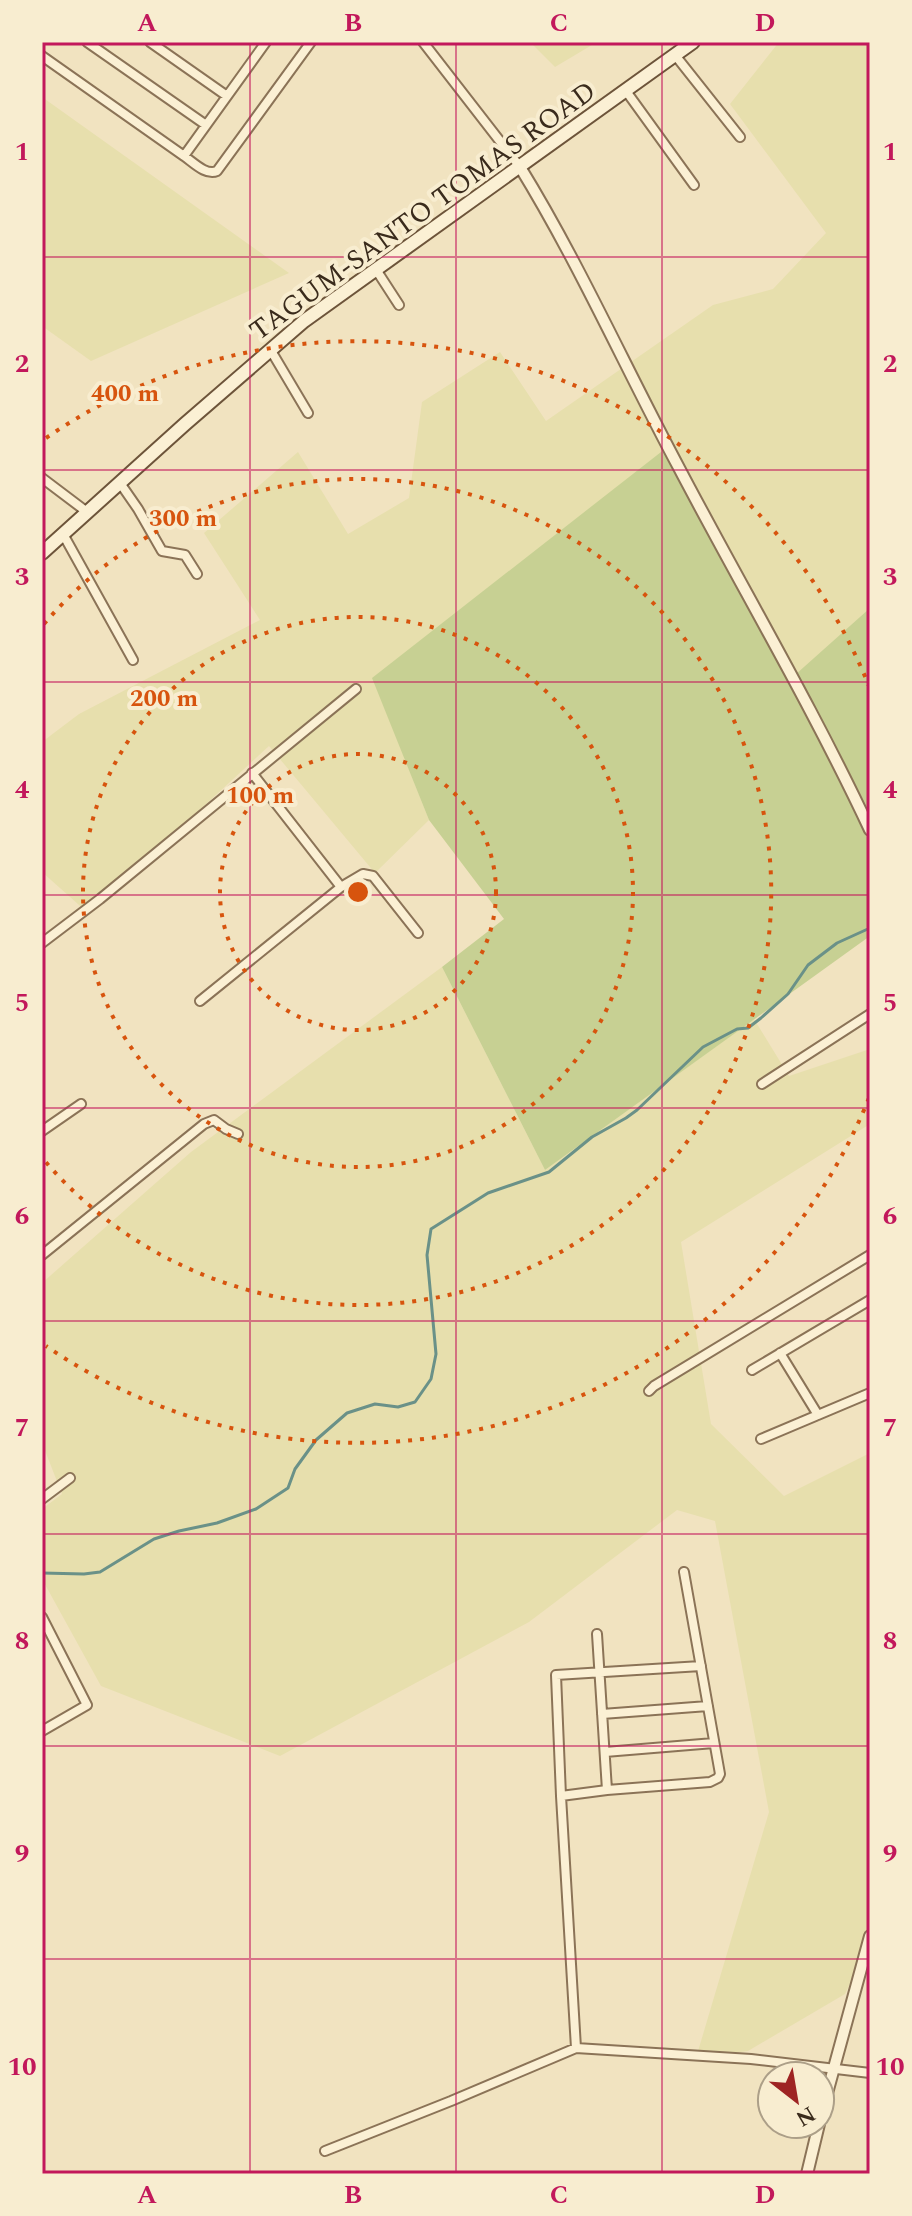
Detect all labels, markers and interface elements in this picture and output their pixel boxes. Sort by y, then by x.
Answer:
text: A [137,3,157,43]
text: B [344,3,362,43]
text: C [550,3,568,43]
text: D [755,3,775,43]
street label: TAGUM-SANTO TOMAS ROAD [240,70,605,352]
text: 1 [15,132,29,172]
text: 1 [883,132,897,172]
text: 2 [15,344,29,384]
text: 2 [883,344,897,384]
text: 400 m [91,376,159,412]
text: 300 m [149,501,217,537]
text: 3 [15,557,29,597]
text: 3 [883,557,897,597]
text: 200 m [130,681,198,717]
text: 4 [15,770,30,810]
text: 4 [883,770,898,810]
text: 100 m [226,778,294,814]
centre of rings [344,878,372,906]
text: 5 [15,983,29,1023]
text: 5 [883,983,897,1023]
text: 6 [15,1196,29,1236]
text: 6 [883,1196,897,1236]
text: 7 [15,1408,29,1448]
text: 7 [883,1408,897,1448]
text: 8 [15,1621,29,1661]
text: 8 [883,1621,897,1661]
text: 9 [15,1834,29,1874]
text: 9 [883,1834,897,1874]
text: 10 [7,2047,37,2087]
text: 10 [875,2047,905,2087]
north arrow [756,2060,836,2140]
text: N [789,2097,822,2135]
text: A [137,2175,157,2215]
text: B [344,2175,362,2215]
text: C [550,2175,568,2215]
text: D [755,2175,775,2215]

